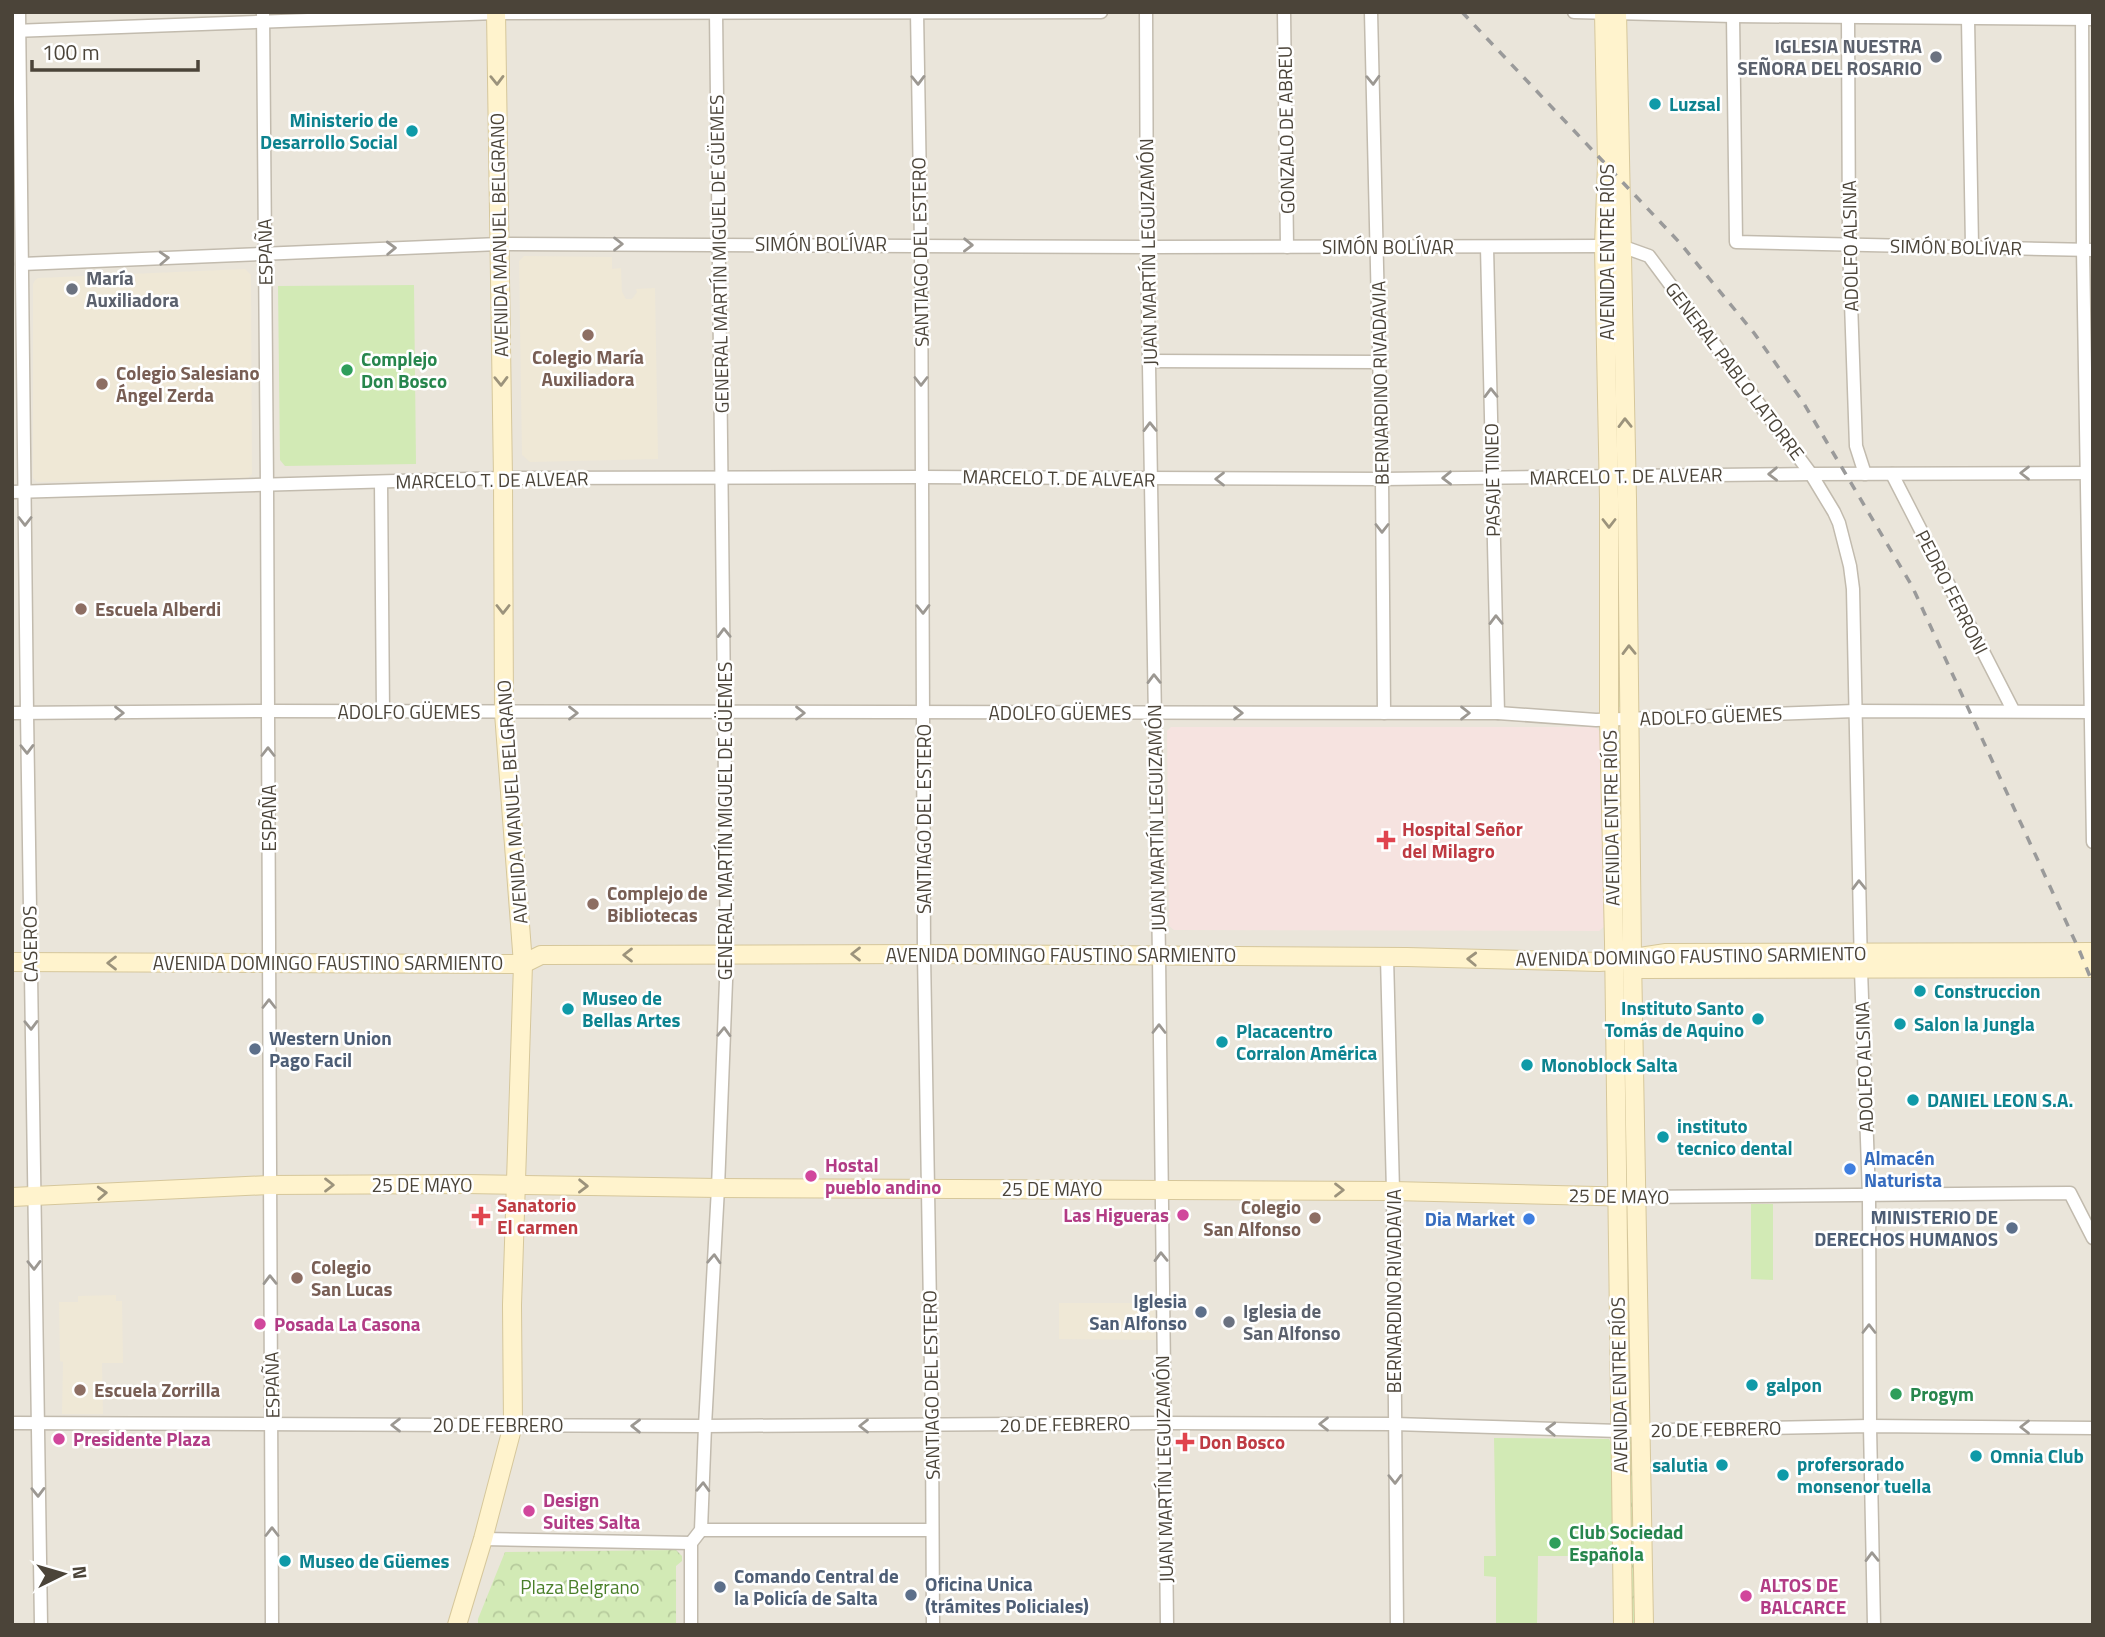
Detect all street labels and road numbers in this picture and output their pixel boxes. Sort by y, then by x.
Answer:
street label: GONZALO DE ABREU [1270,46,1301,214]
street label: GENERAL MARTÍN MIGUEL DE GÜEMES [701,94,736,414]
street label: AVENIDA MANUEL BELGRANO [482,113,515,357]
street label: JUAN MARTÍN LEGUIZAMÓN [1131,138,1164,366]
street label: SANTIAGO DEL ESTERO [903,157,936,347]
street label: AVENIDA ENTRE RÍOS [1592,164,1621,340]
street label: ADOLFO ALSINA [1834,180,1865,312]
street label: ESPAÑA [249,218,280,286]
street label: SIMÓN BOLÍVAR [755,229,887,258]
street label: SIMÓN BOLÍVAR [1890,231,2022,262]
street label: SIMÓN BOLÍVAR [1322,232,1454,261]
street label: GENERAL PABLO LATORRE [1659,276,1812,466]
street label: BERNARDINO RIVADAVIA [1363,281,1396,485]
street label: PASAJE TINEO [1476,423,1507,537]
street label: MARCELO T. DE ALVEAR [1529,459,1723,492]
street label: MARCELO T. DE ALVEAR [962,461,1156,494]
street label: MARCELO T. DE ALVEAR [395,463,589,496]
street label: PEDRO FERRONI [1909,524,1996,659]
street label: GENERAL MARTÍN MIGUEL DE GÜEMES [710,662,739,980]
street label: AVENIDA MANUEL BELGRANO [489,679,534,925]
street label: ADOLFO GÜEMES [338,697,480,726]
street label: ADOLFO GÜEMES [989,698,1131,727]
street label: ADOLFO GÜEMES [1639,699,1783,732]
street label: JUAN MARTÍN LEGUIZAMÓN [1139,704,1172,932]
street label: SANTIAGO DEL ESTERO [909,724,938,914]
street label: AVENIDA ENTRE RÍOS [1594,730,1627,906]
street label: ESPAÑA [254,785,283,851]
street label: CASEROS [14,905,45,983]
street label: AVENIDA DOMINGO FAUSTINO SARMIENTO [1515,938,1867,973]
street label: AVENIDA DOMINGO FAUSTINO SARMIENTO [886,940,1236,969]
street label: AVENIDA DOMINGO FAUSTINO SARMIENTO [153,948,503,977]
street label: ADOLFO ALSINA [1847,1001,1880,1133]
street label: 25 DE MAYO [372,1170,473,1199]
street label: 25 DE MAYO [1002,1174,1103,1203]
street label: 25 DE MAYO [1568,1180,1670,1211]
street label: BERNARDINO RIVADAVIA [1379,1189,1408,1393]
street label: SANTIAGO DEL ESTERO [914,1290,947,1480]
street label: AVENIDA ENTRE RÍOS [1602,1297,1635,1473]
street label: ESPAÑA [256,1351,287,1419]
street label: JUAN MARTÍN LEGUIZAMÓN [1147,1355,1180,1583]
street label: 20 DE FEBRERO [999,1408,1131,1439]
street label: 20 DE FEBRERO [432,1410,564,1439]
street label: 20 DE FEBRERO [1650,1413,1782,1444]

